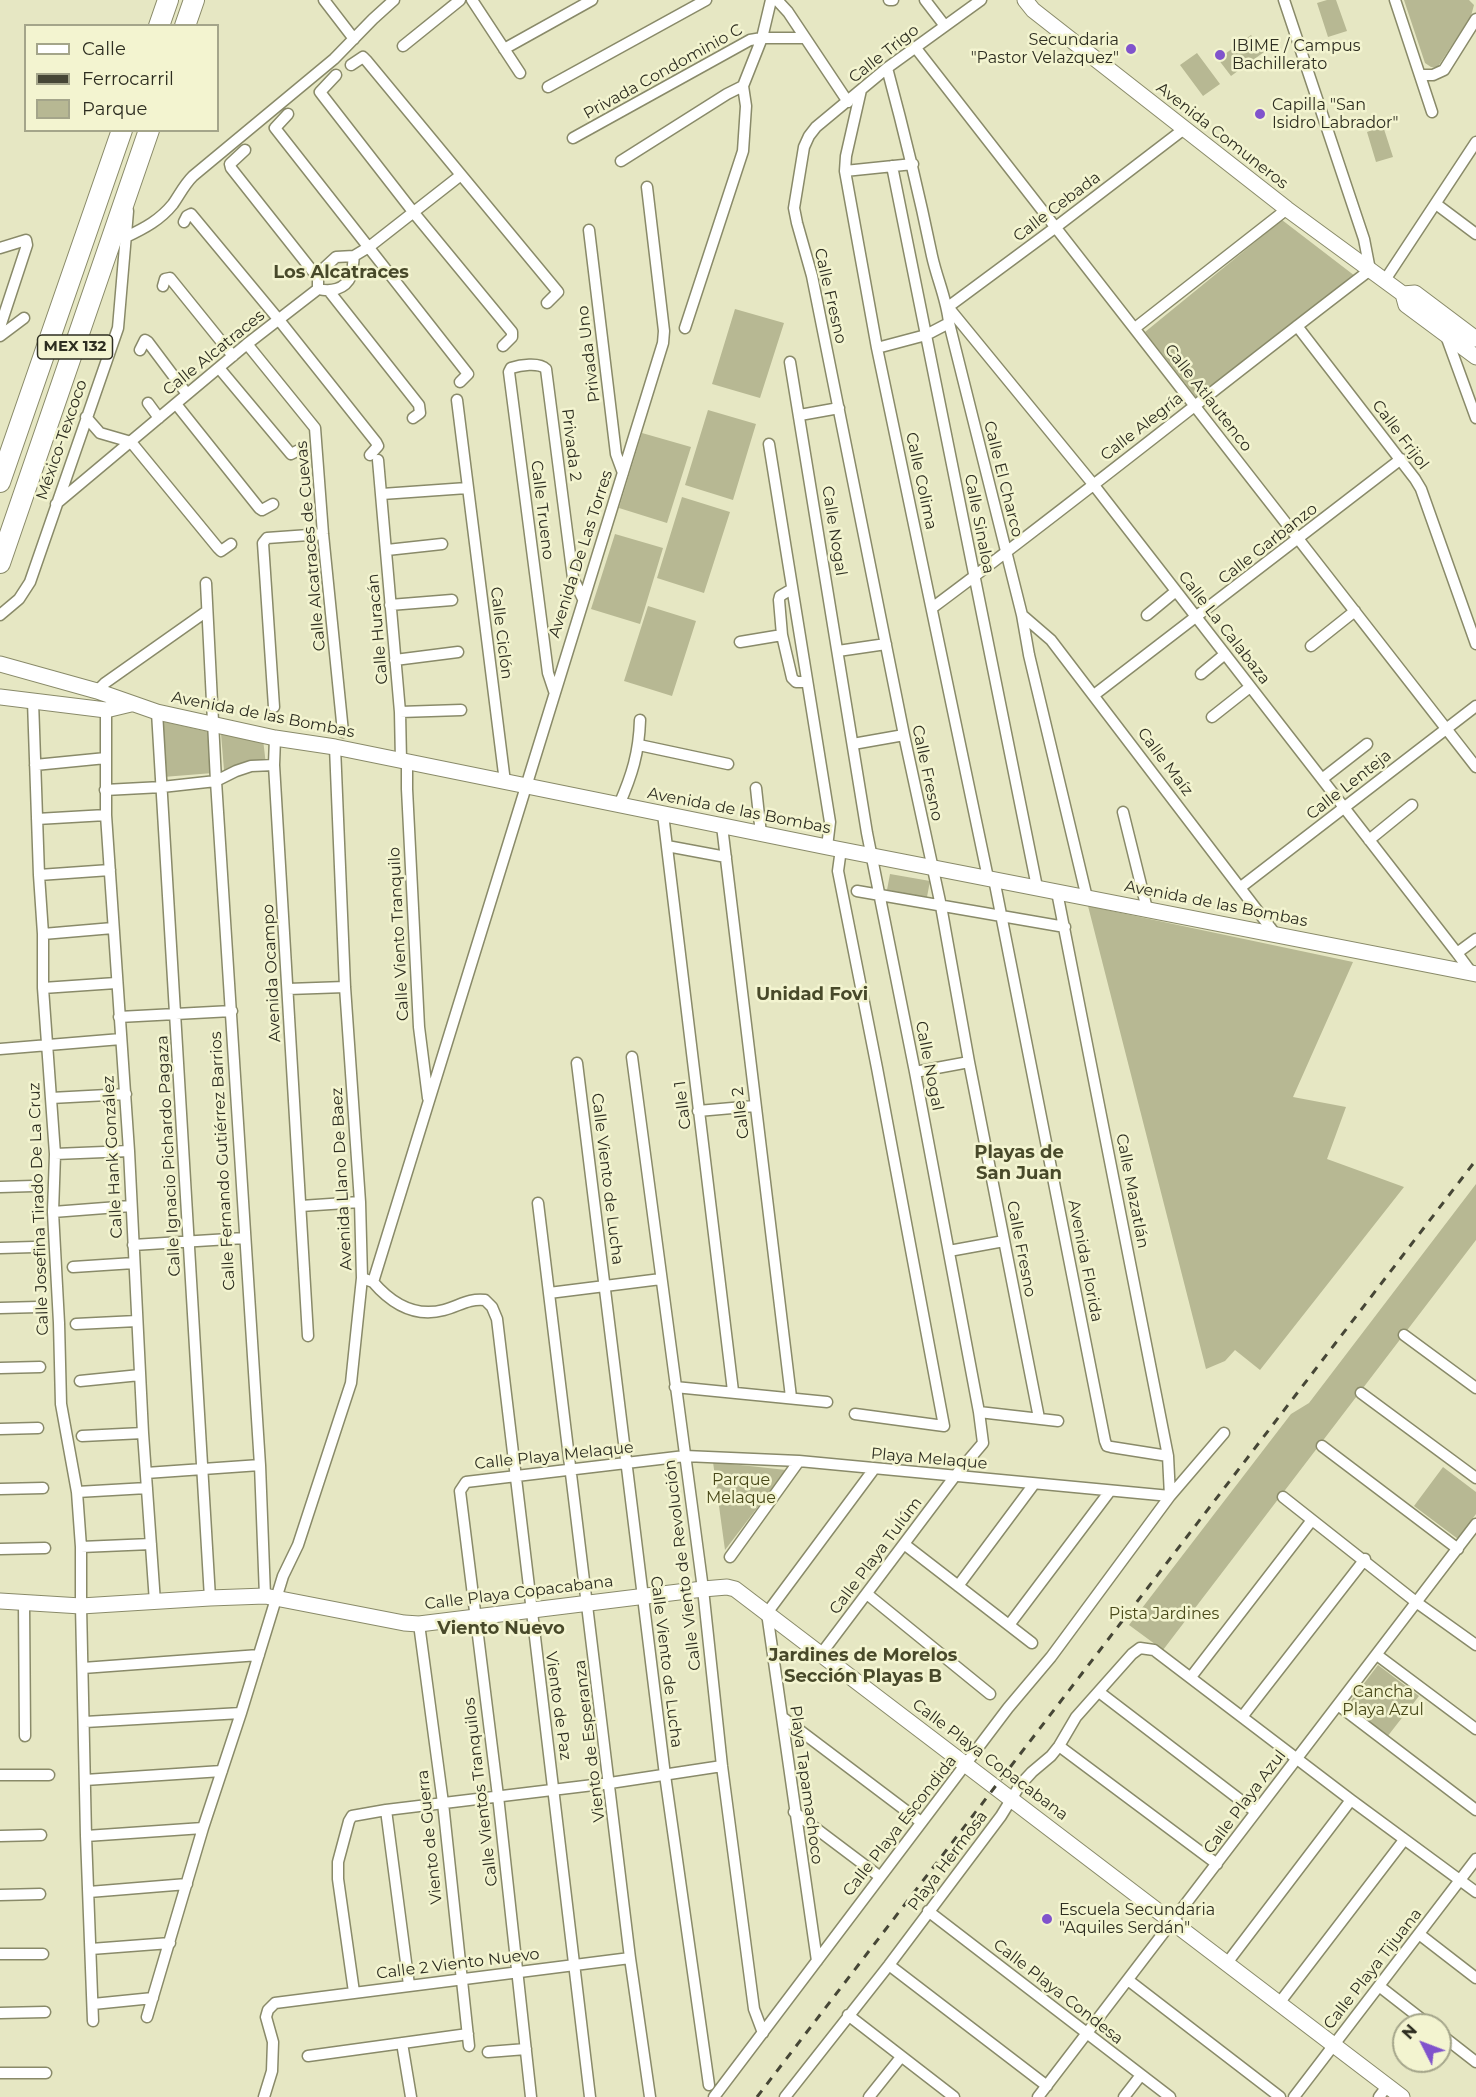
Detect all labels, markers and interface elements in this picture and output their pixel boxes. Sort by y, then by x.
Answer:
street label: Privada Condominio C [580,20,746,124]
street label: Calle Trigo [845,21,923,87]
legend [24,24,219,132]
place label: Secundaria "Pastor Velazquez" [971,30,1119,68]
place label: IBIME / Campus Bachillerato [1232,36,1361,74]
text: Calle [82,38,126,60]
marker: Secundaria "Pastor Velazquez" [1124,42,1138,56]
marker: IBIME / Campus Bachillerato [1213,48,1227,62]
text: Ferrocarril [82,68,174,90]
street label: Avenida Comuneros [1152,79,1292,193]
place label: Capilla "San Isidro Labrador" [1272,95,1398,133]
text: Parque [82,98,147,120]
marker: Capilla "San Isidro Labrador" [1253,107,1267,121]
street label: Calle Cebada [1010,168,1104,246]
street label: Calle Fresno [810,246,850,346]
district label: Los Alcatraces [273,262,409,284]
street label: Privada Uno [574,304,604,404]
street label: Calle Alcatraces [159,306,269,400]
road number: MEX 132 [38,335,112,359]
street label: Calle Atlautenco [1160,340,1256,456]
street label: México-Texcoco [32,377,92,503]
street label: Calle Alegría [1097,389,1187,465]
street label: Calle Frijol [1368,396,1432,474]
street label: Privada 2 [557,408,585,482]
street label: Calle El Charco [979,419,1027,539]
street label: Calle Colima [901,431,941,531]
street label: Calle Alcatraces de Cuevas [292,440,330,652]
street label: Calle Trueno [526,459,558,561]
street label: Avenida De Las Torres [545,468,617,640]
street label: Calle Sinaloa [960,472,998,576]
street label: Calle Nogal [817,485,851,577]
street label: Calle Garbanzo [1215,499,1321,589]
street label: Calle La Calabaza [1174,568,1274,688]
street label: Calle Huracán [364,573,392,685]
street label: Calle Ciclón [486,586,516,680]
street label: Avenida de las Bombas [170,688,356,742]
street label: Calle Fresno [907,723,947,823]
street label: Calle Maíz [1133,724,1197,800]
street label: Calle Lenteja [1303,746,1395,824]
street label: Avenida de las Bombas [646,784,832,838]
street label: Calle Viento Tranquilo [385,846,413,1022]
street label: Avenida de las Bombas [1123,877,1309,931]
street label: Avenida Ocampo [259,903,285,1043]
district label: Unidad Fovi [756,984,868,1006]
street label: Calle Nogal [911,1020,947,1112]
street label: Calle Fernando Gutiérrez Barrios [207,1031,239,1291]
street label: Calle Ignacio Pichardo Pagaza [153,1035,185,1277]
street label: Calle Hank González [99,1075,127,1239]
street label: Calle 1 [670,1080,696,1130]
street label: Calle Josefina Tirado De La Cruz [25,1082,53,1336]
street label: Calle 2 [728,1086,754,1140]
street label: Avenida Llano De Baez [328,1087,356,1271]
street label: Calle Viento de Lucha [587,1092,627,1266]
street label: Calle Mazatlán [1111,1132,1153,1250]
district label: Playas de San Juan [974,1142,1064,1184]
street label: Avenida Florida [1064,1198,1106,1324]
street label: Calle Fresno [1002,1199,1040,1299]
street label: Calle Playa Melaque [473,1438,635,1474]
street label: Playa Melaque [870,1444,988,1474]
street label: Calle Viento de Revolución [661,1458,705,1672]
park label: Parque Melaque [706,1470,776,1508]
street label: Calle Playa Tulúm [826,1494,926,1618]
street label: Calle Playa Copacabana [423,1572,615,1614]
street label: Calle Viento de Lucha [646,1575,686,1749]
park label: Pista Jardines [1109,1604,1219,1624]
district label: Viento Nuevo [437,1618,565,1640]
district label: Jardines de Morelos Sección Playas B [769,1645,957,1688]
street label: Viento de Paz [541,1650,575,1762]
street label: Viento de Esperanza [571,1659,609,1823]
park label: Cancha Playa Azul [1342,1682,1424,1720]
street label: Calle Playa Copacabana [908,1695,1072,1825]
street label: Calle Vientos Tranquilos [460,1697,502,1887]
street label: Playa Tapamachoco [785,1704,827,1866]
street label: Calle Playa Azul [1200,1746,1290,1858]
street label: Calle Playa Escondida [839,1752,961,1900]
street label: Viento de Guerra [413,1769,447,1905]
street label: Playa Hermosa [904,1807,992,1915]
place label: Escuela Secundaria "Aquiles Serdán" [1059,1900,1215,1938]
street label: Calle Playa Tijuana [1320,1905,1426,2033]
marker: Escuela Secundaria "Aquiles Serdán" [1040,1912,1054,1926]
street label: Calle Playa Condesa [989,1935,1127,2049]
street label: Calle 2 Viento Nuevo [375,1944,541,1984]
north arrow [1392,2013,1452,2073]
text: N [1398,2021,1421,2043]

